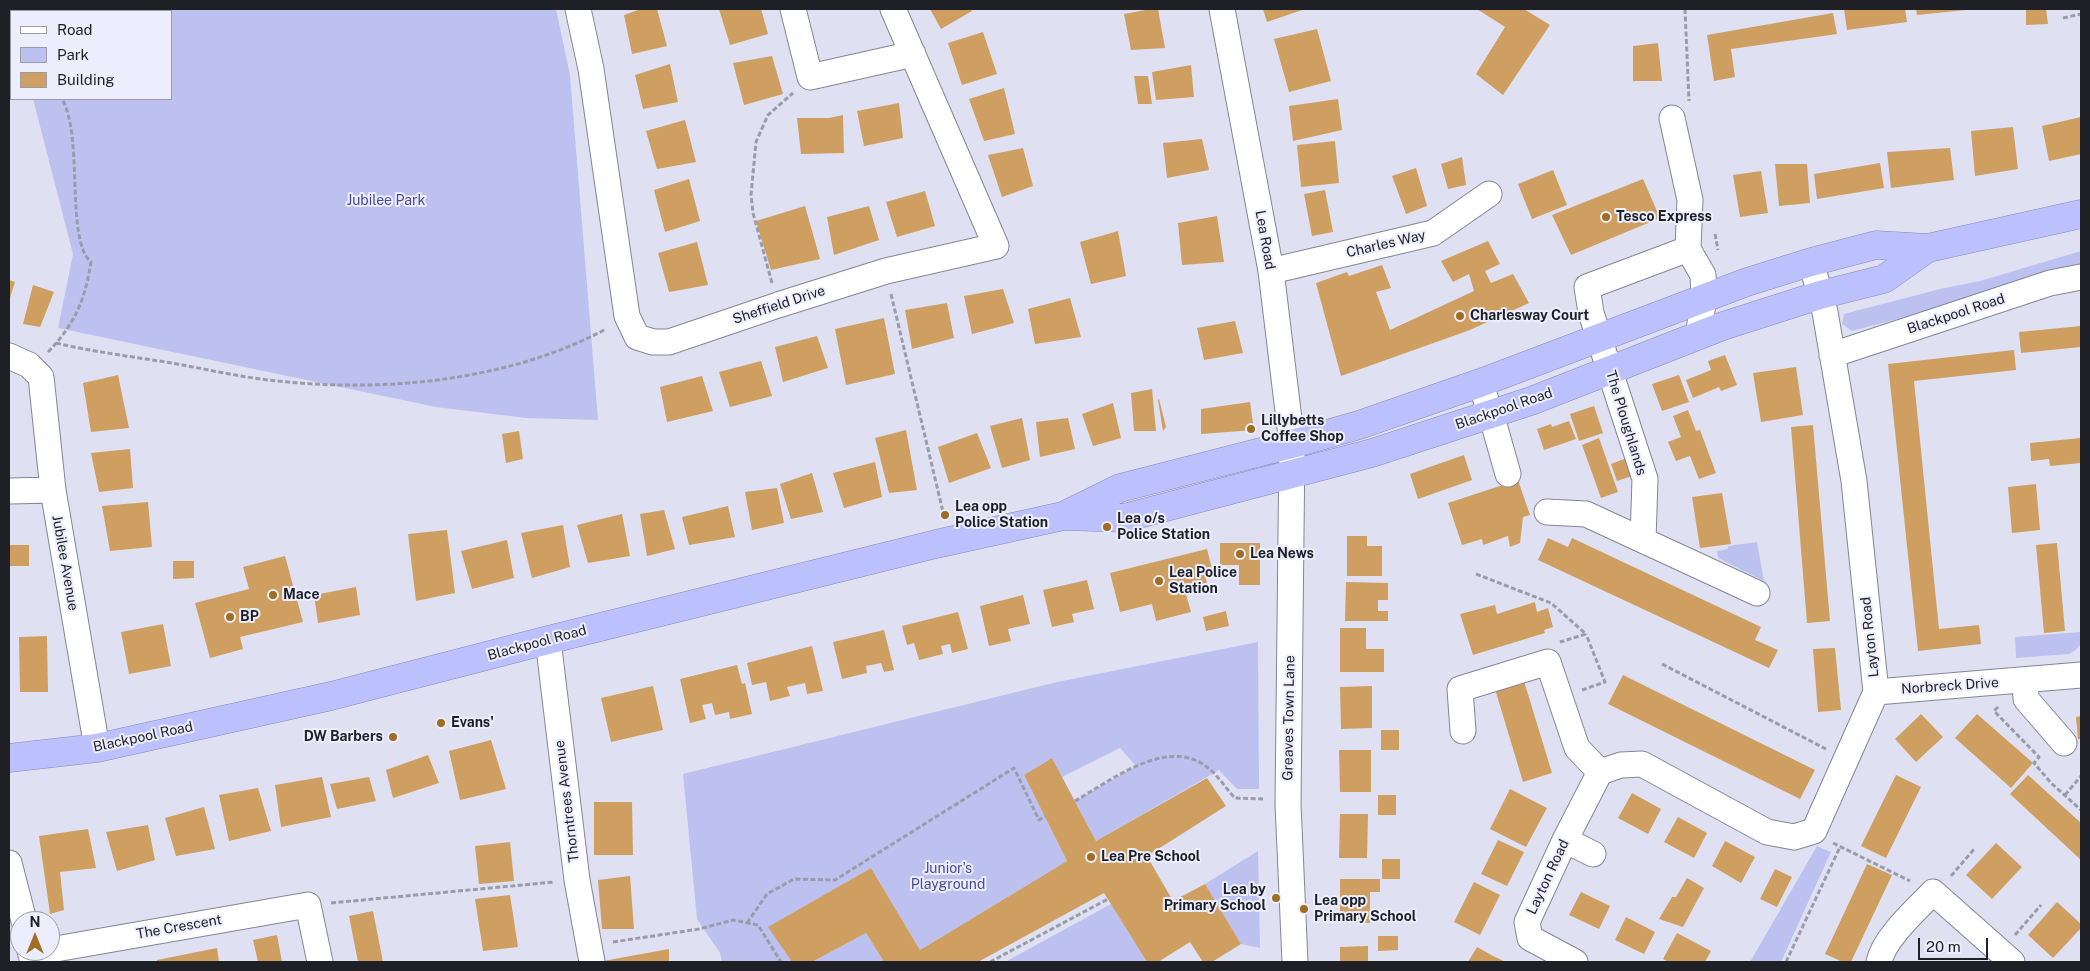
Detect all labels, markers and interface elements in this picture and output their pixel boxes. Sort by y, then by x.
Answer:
legend [10,10,172,100]
text: Road [57,21,93,38]
text: Park [57,46,89,63]
text: Building [57,71,115,88]
park label: Jubilee Park [347,193,425,209]
street label: Lea Road [1252,209,1278,271]
place label: Tesco Express [1616,209,1712,225]
marker: Tesco Express [1600,211,1612,223]
street label: Charles Way [1345,227,1427,261]
street label: Sheffield Drive [731,282,827,328]
street label: Blackpool Road [1905,290,2007,338]
place label: Charlesway Court [1470,308,1589,324]
marker: Charlesway Court [1454,310,1466,322]
street label: The Ploughlands [1602,369,1650,477]
street label: Blackpool Road [1453,385,1555,433]
place label: Lillybetts Coffee Shop [1261,413,1344,446]
marker: Lillybetts Coffee Shop [1245,423,1257,435]
place label: Lea opp Police Station [955,499,1048,532]
marker: Lea opp Police Station [939,509,951,521]
place label: Lea o/s Police Station [1117,511,1210,544]
street label: Jubilee Avenue [48,514,82,612]
marker: Lea o/s Police Station [1101,521,1113,533]
place label: Lea News [1250,546,1314,562]
marker: Lea News [1234,548,1246,560]
place label: Lea Police Station [1169,565,1237,598]
marker: Lea Police Station [1153,575,1165,587]
place label: Mace [283,587,319,603]
marker: Mace [267,589,279,601]
street label: Layton Road [1857,596,1883,678]
place label: BP [240,609,259,625]
marker: BP [224,611,236,623]
street label: Blackpool Road [486,622,588,664]
street label: Greaves Town Lane [1280,655,1298,781]
street label: Norbreck Drive [1901,674,1999,698]
place label: Evans' [451,715,494,731]
marker: Evans' [435,717,447,729]
street label: Blackpool Road [92,718,194,756]
place label: DW Barbers [304,729,383,745]
marker: DW Barbers [387,731,399,743]
street label: Thorntrees Avenue [551,739,583,863]
street label: Layton Road [1523,837,1573,917]
place label: Lea Pre School [1101,849,1200,865]
marker: Lea Pre School [1085,851,1097,863]
park label: Junior's Playground [911,861,985,894]
place label: Lea by Primary School [1164,882,1266,914]
marker: Lea by Primary School [1270,892,1282,904]
place label: Lea opp Primary School [1314,893,1416,926]
marker: Lea opp Primary School [1298,903,1310,915]
north arrow [10,911,60,961]
street label: The Crescent [135,911,223,943]
text: N [30,914,40,930]
scale bar [1920,928,1990,960]
text: 20 m [1926,938,1961,955]

